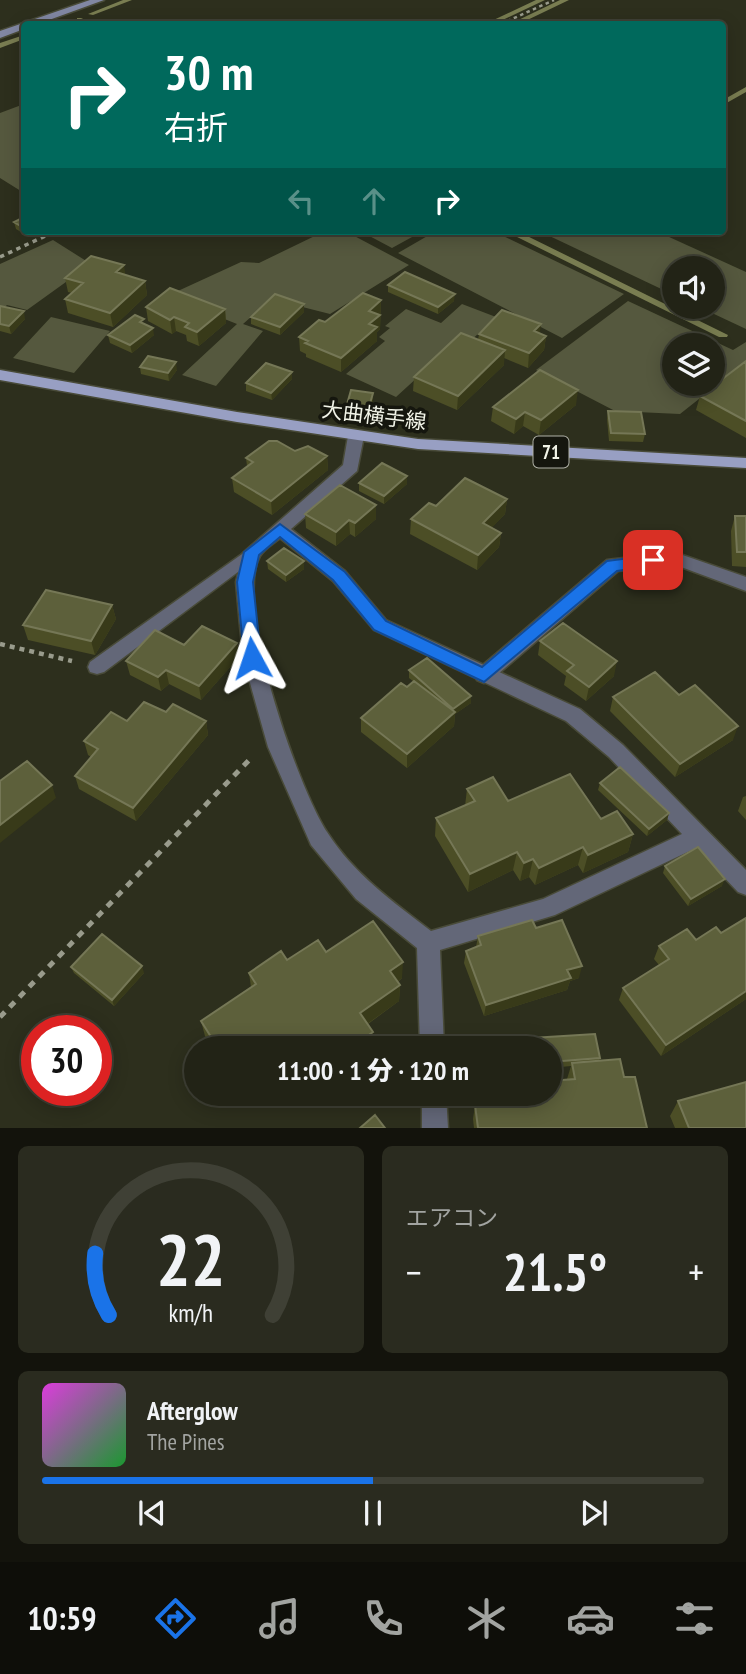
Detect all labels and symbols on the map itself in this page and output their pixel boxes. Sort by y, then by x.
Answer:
street label: 大曲横手線 [320,396,428,435]
road number: 71 [534,436,568,467]
pin [623,530,683,590]
position arrow [215,621,289,695]
speed limit sign: 30 [21,1015,112,1106]

